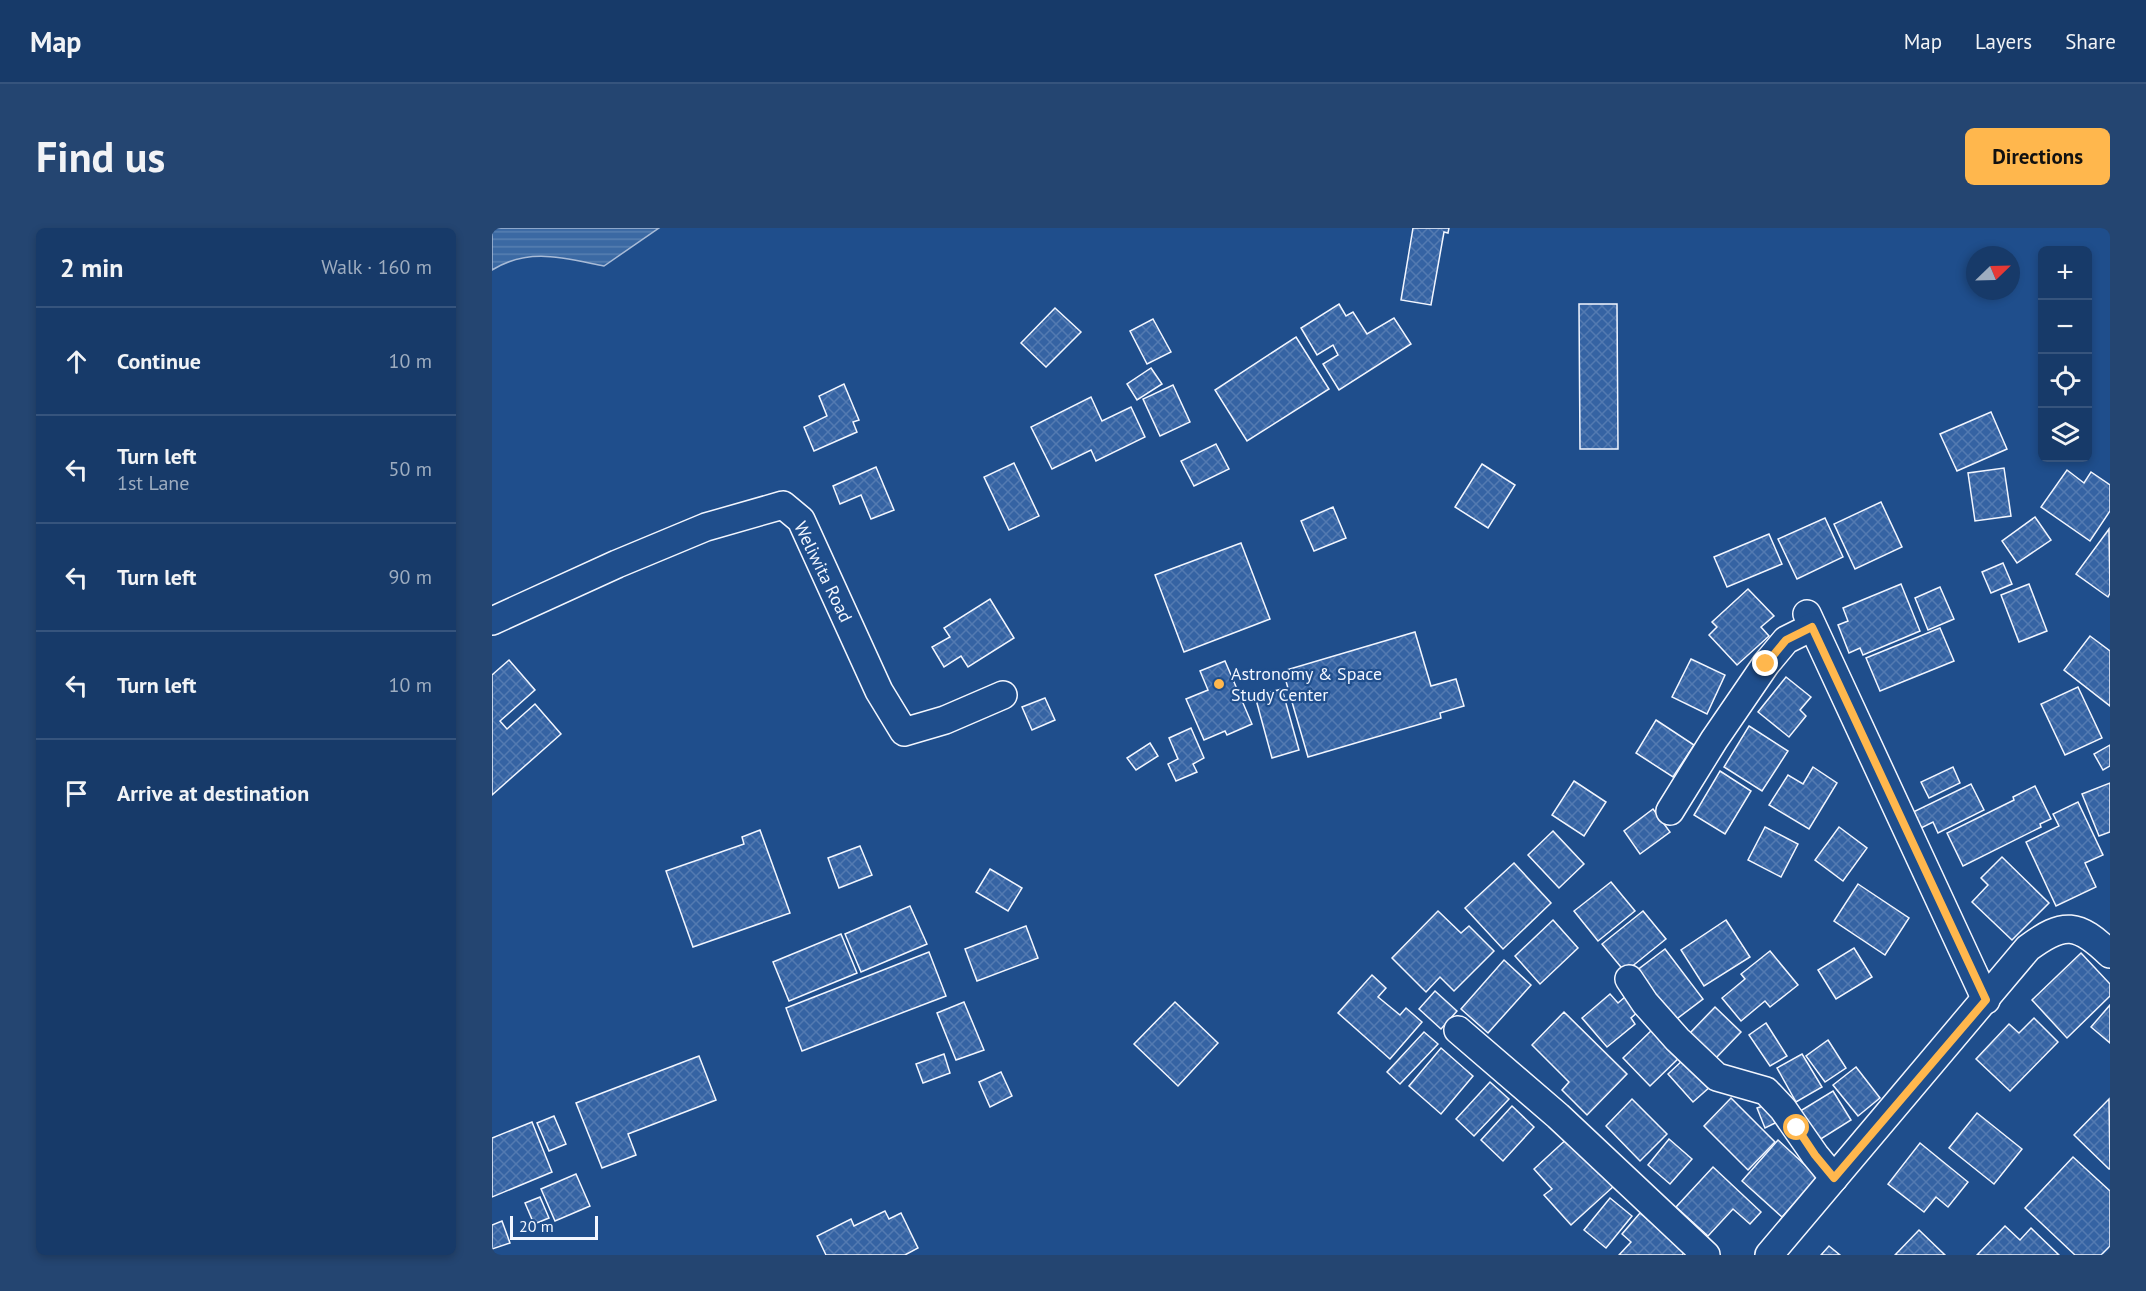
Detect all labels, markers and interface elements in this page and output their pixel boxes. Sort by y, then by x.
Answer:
text: Map [30,23,81,60]
text: Map [1904,28,1942,55]
text: Layers [1975,28,2032,55]
text: Share [2065,28,2116,55]
button: Directions [1965,128,2110,185]
text: Find us [36,129,165,184]
north arrow [1966,246,2020,300]
map controls [2038,246,2092,462]
button: + [2038,246,2092,300]
text: 2 min [60,251,123,284]
text: Walk · 160 m [321,254,432,280]
button: − [2038,300,2092,354]
icon: ahead [60,345,93,378]
text: Continue [117,347,201,375]
text: 10 m [389,348,432,374]
button: locate [2038,354,2092,408]
button: layers [2038,408,2092,462]
text: Turn left [117,442,197,470]
icon: left [60,453,93,486]
text: 50 m [389,456,432,482]
text: 1st Lane [117,470,189,496]
street label: Weliwita Road [789,518,858,626]
icon: left [60,561,93,594]
text: Turn left [117,563,197,591]
text: 90 m [389,564,432,590]
route end [1752,650,1778,676]
place label: Astronomy & Space Study Center [1231,662,1382,706]
icon: left [60,669,93,702]
text: Turn left [117,671,197,699]
text: 10 m [389,672,432,698]
marker: Astronomy & Space Study Center [1212,677,1226,691]
icon: arrive [60,777,93,810]
text: Arrive at destination [117,779,309,807]
route start [1783,1114,1809,1140]
scale bar [510,1213,598,1240]
text: 20 m [519,1216,554,1236]

